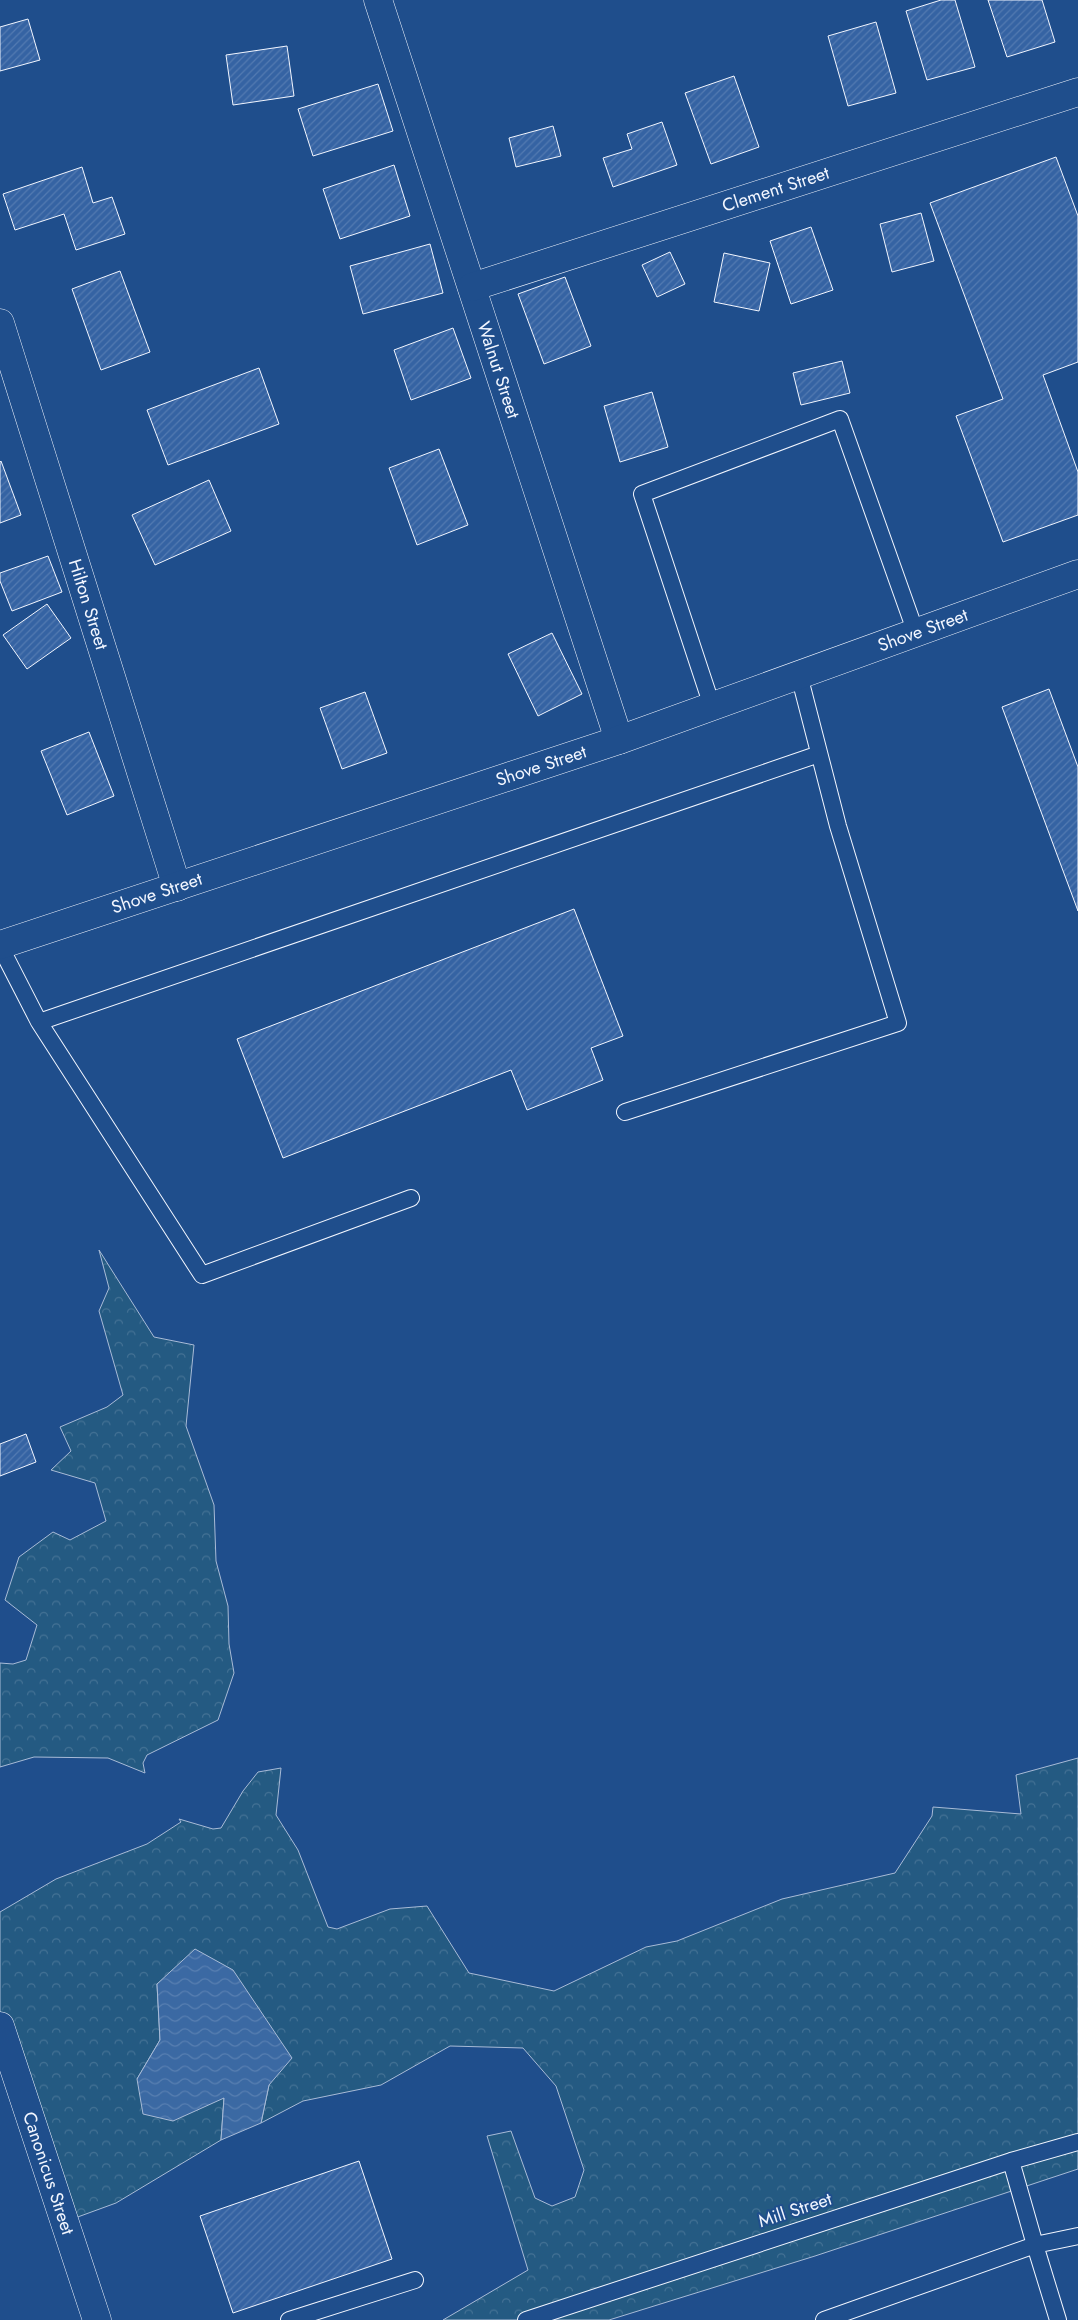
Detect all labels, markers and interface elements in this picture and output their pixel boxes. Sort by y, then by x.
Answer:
street label: Clement Street [719,160,833,219]
street label: Walnut Street [471,318,527,422]
street label: Hilton Street [62,556,115,654]
street label: Shove Street [874,602,972,658]
street label: Shove Street [492,738,591,793]
street label: Shove Street [108,866,206,920]
street label: Canonicus Street [16,2108,81,2239]
street label: Mill Street [755,2186,836,2234]

